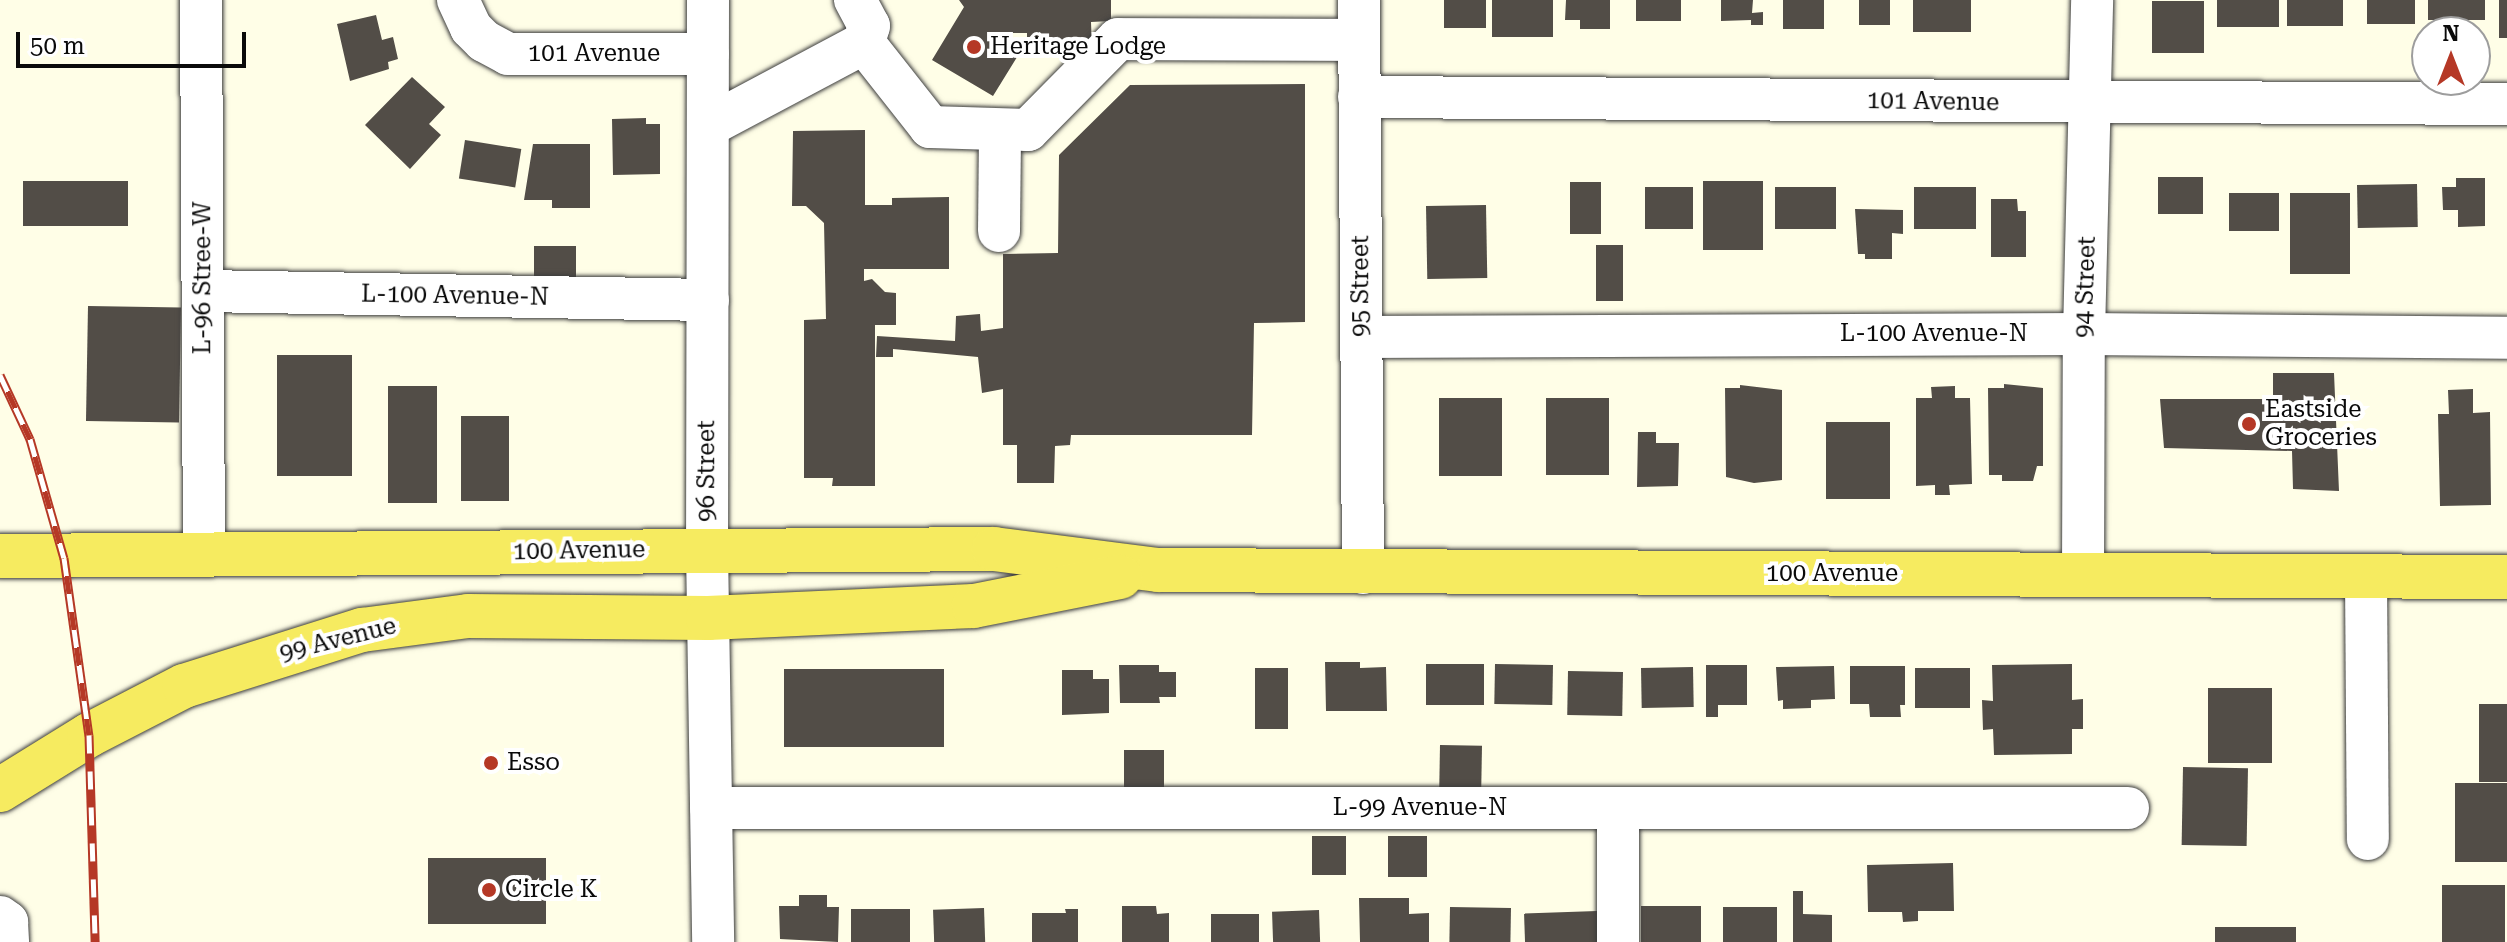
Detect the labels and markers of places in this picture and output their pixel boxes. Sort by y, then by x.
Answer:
place label: Heritage Lodge [990,33,1166,61]
marker: Heritage Lodge [965,38,983,56]
place label: Eastside Groceries [2265,396,2377,452]
marker: Eastside Groceries [2240,415,2258,433]
place label: Esso [507,749,560,777]
marker: Esso [482,754,500,772]
place label: Circle K [505,876,597,904]
marker: Circle K [480,881,498,899]

